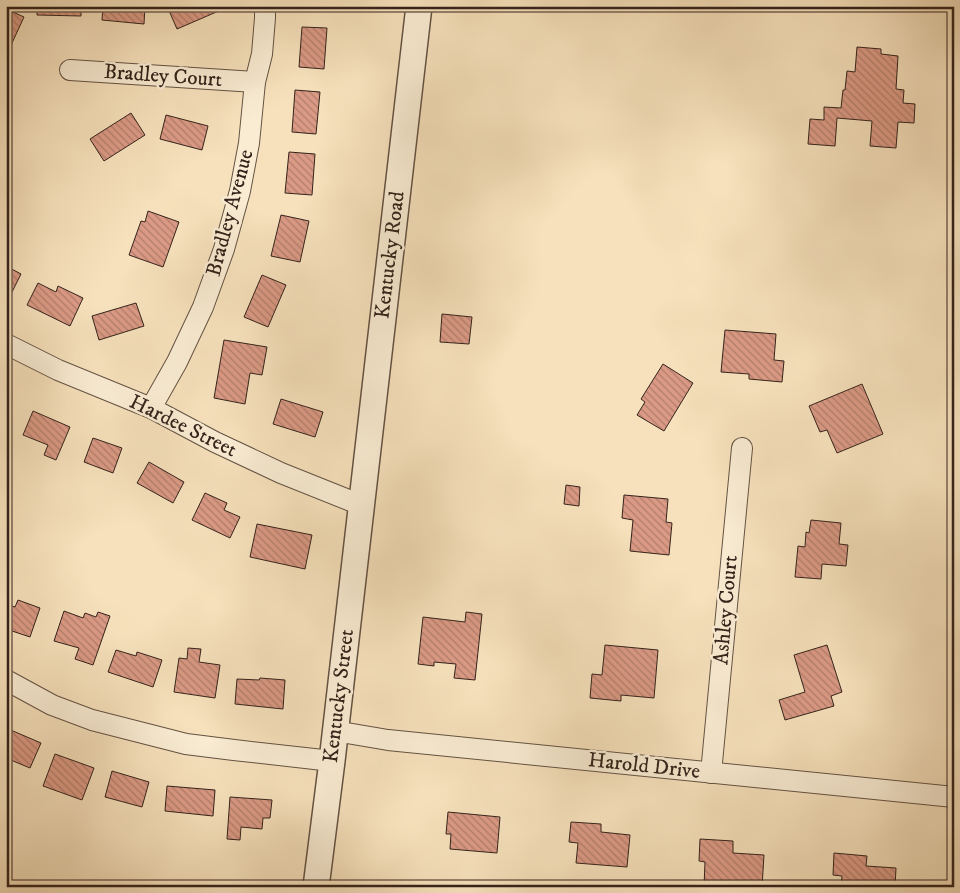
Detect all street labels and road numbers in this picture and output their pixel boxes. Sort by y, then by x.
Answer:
street label: Bradley Court [103,59,223,93]
street label: Bradley Avenue [201,146,260,279]
street label: Kentucky Road [369,189,411,320]
street label: Hardee Street [125,389,241,463]
street label: Ashley Court [708,554,744,666]
street label: Kentucky Street [318,627,360,764]
street label: Harold Drive [587,747,702,785]

